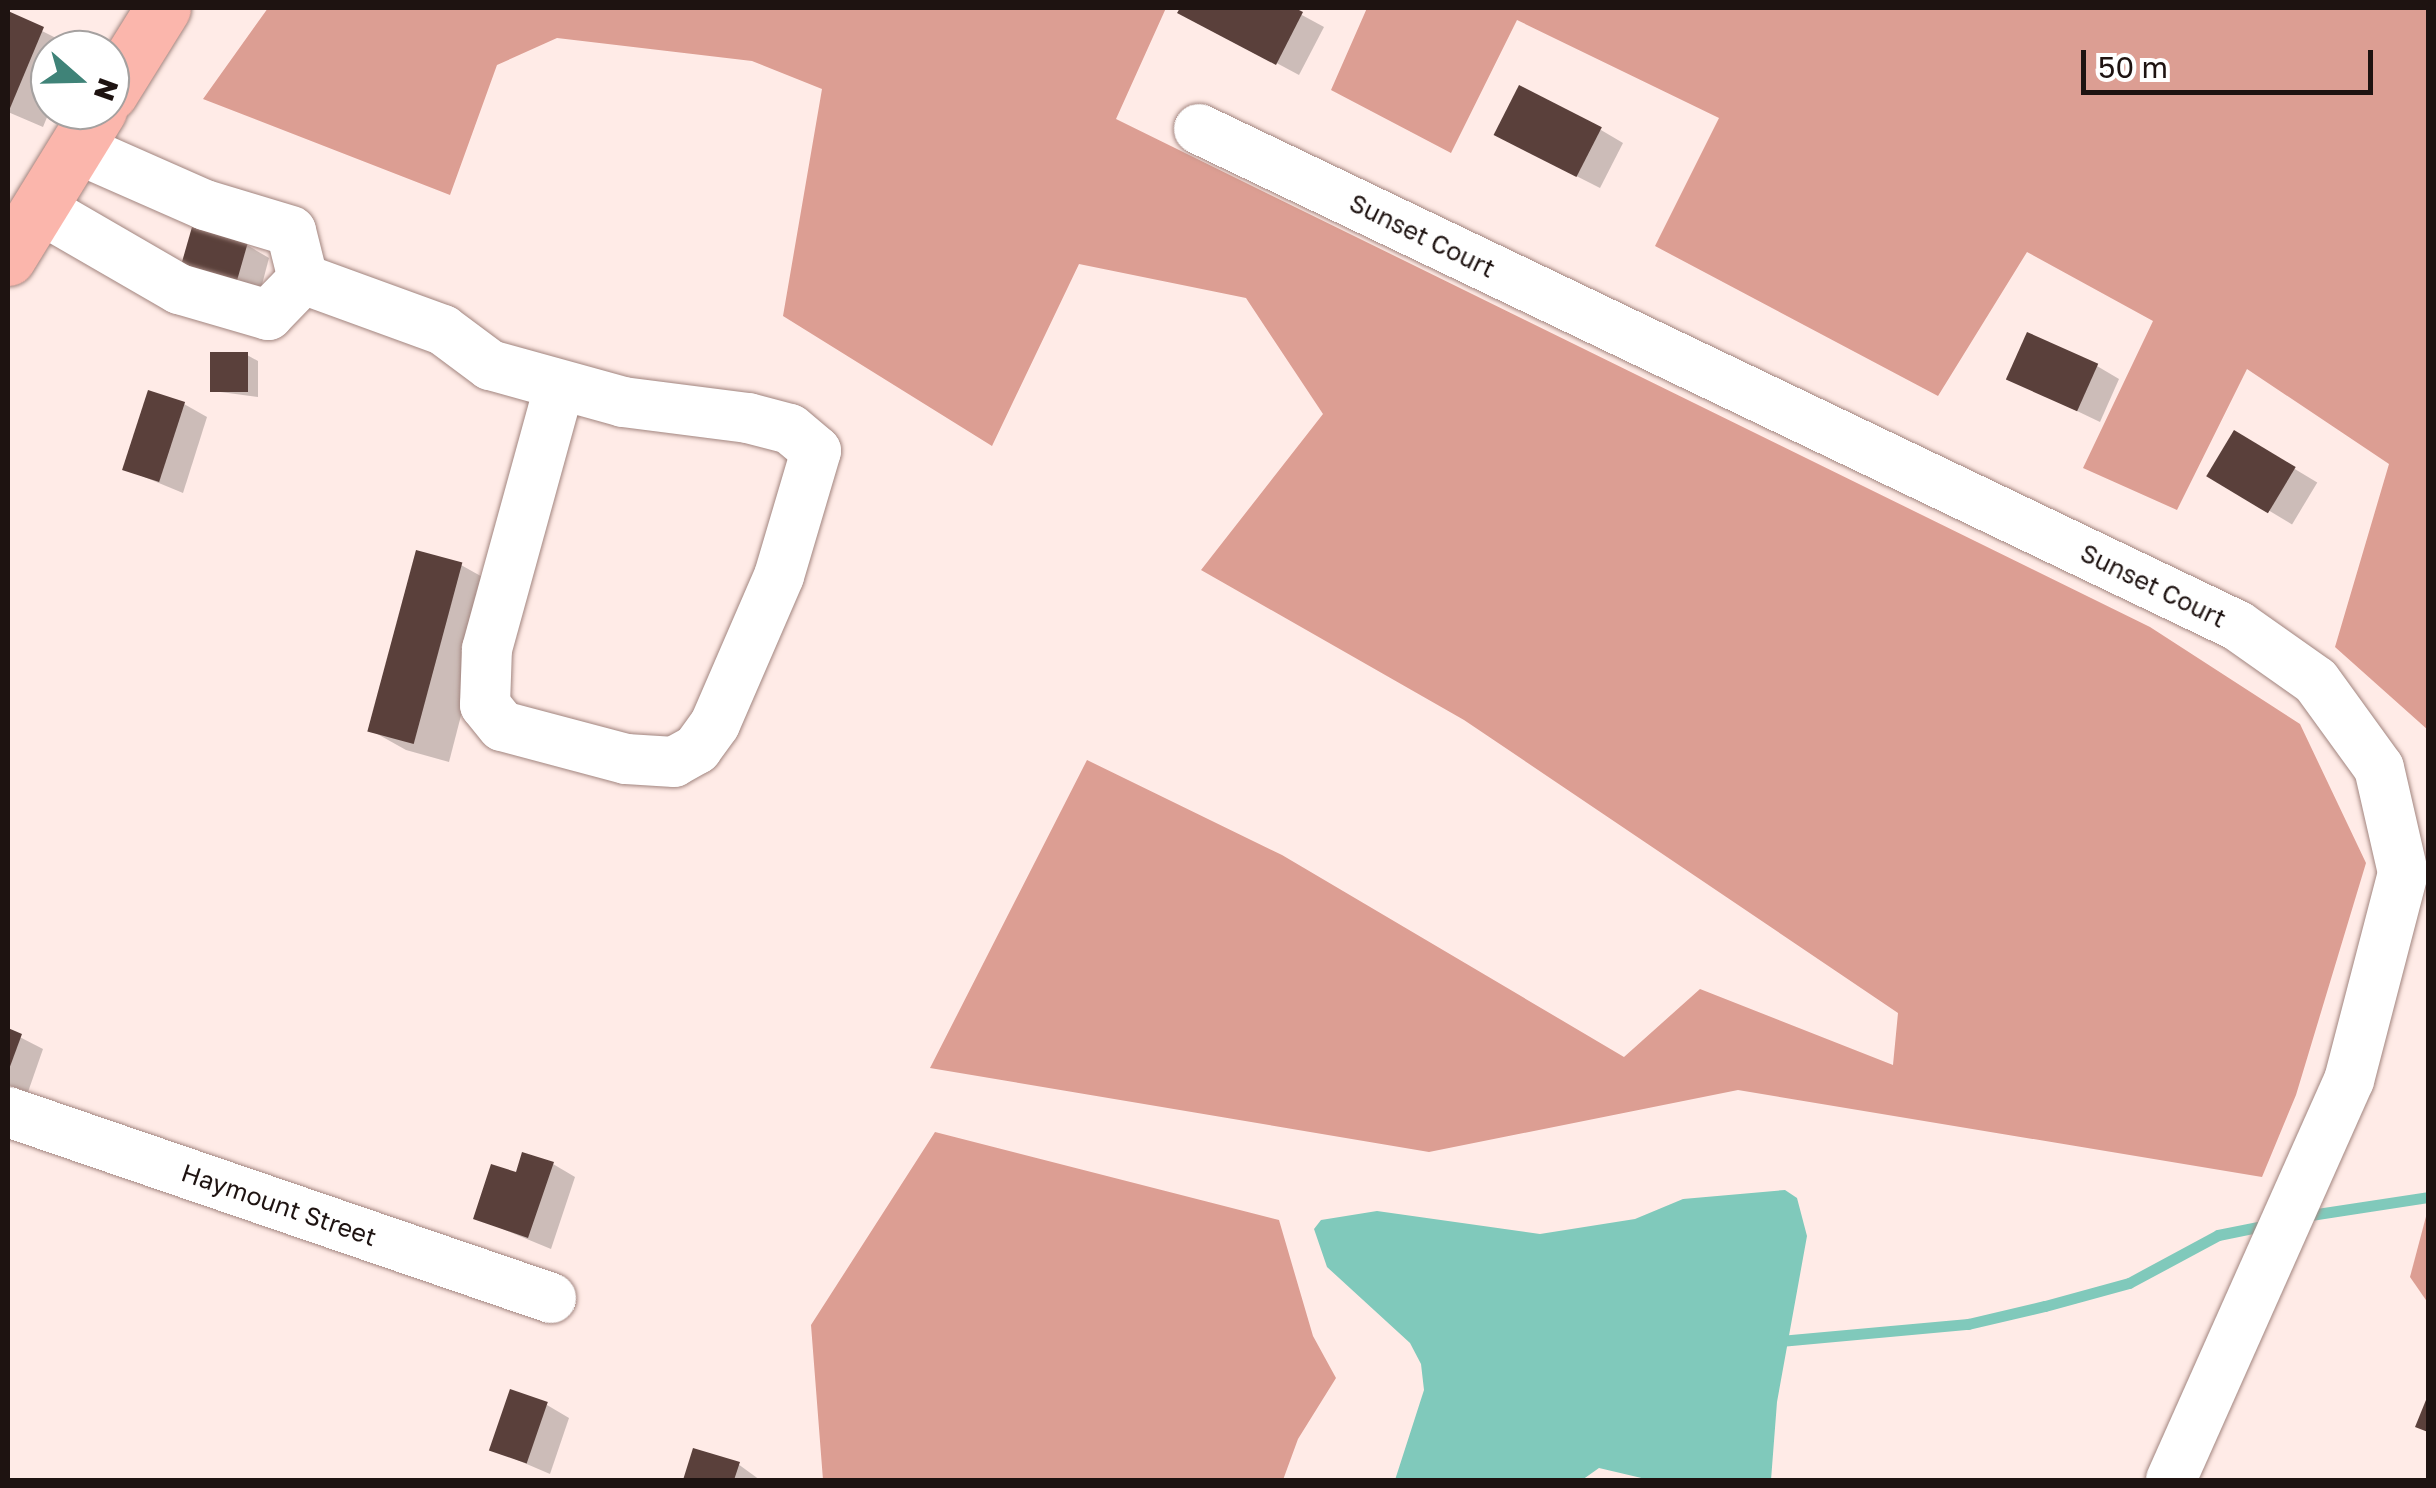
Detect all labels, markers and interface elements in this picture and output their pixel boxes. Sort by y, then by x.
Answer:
north arrow [30,30,130,130]
scale bar [2086,30,2378,92]
text: 50 m [2098,49,2168,85]
text: N [88,74,126,105]
street label: Sunset Court [1344,188,1500,284]
street label: Sunset Court [2075,538,2231,634]
street label: Haymount Street [178,1158,380,1252]

